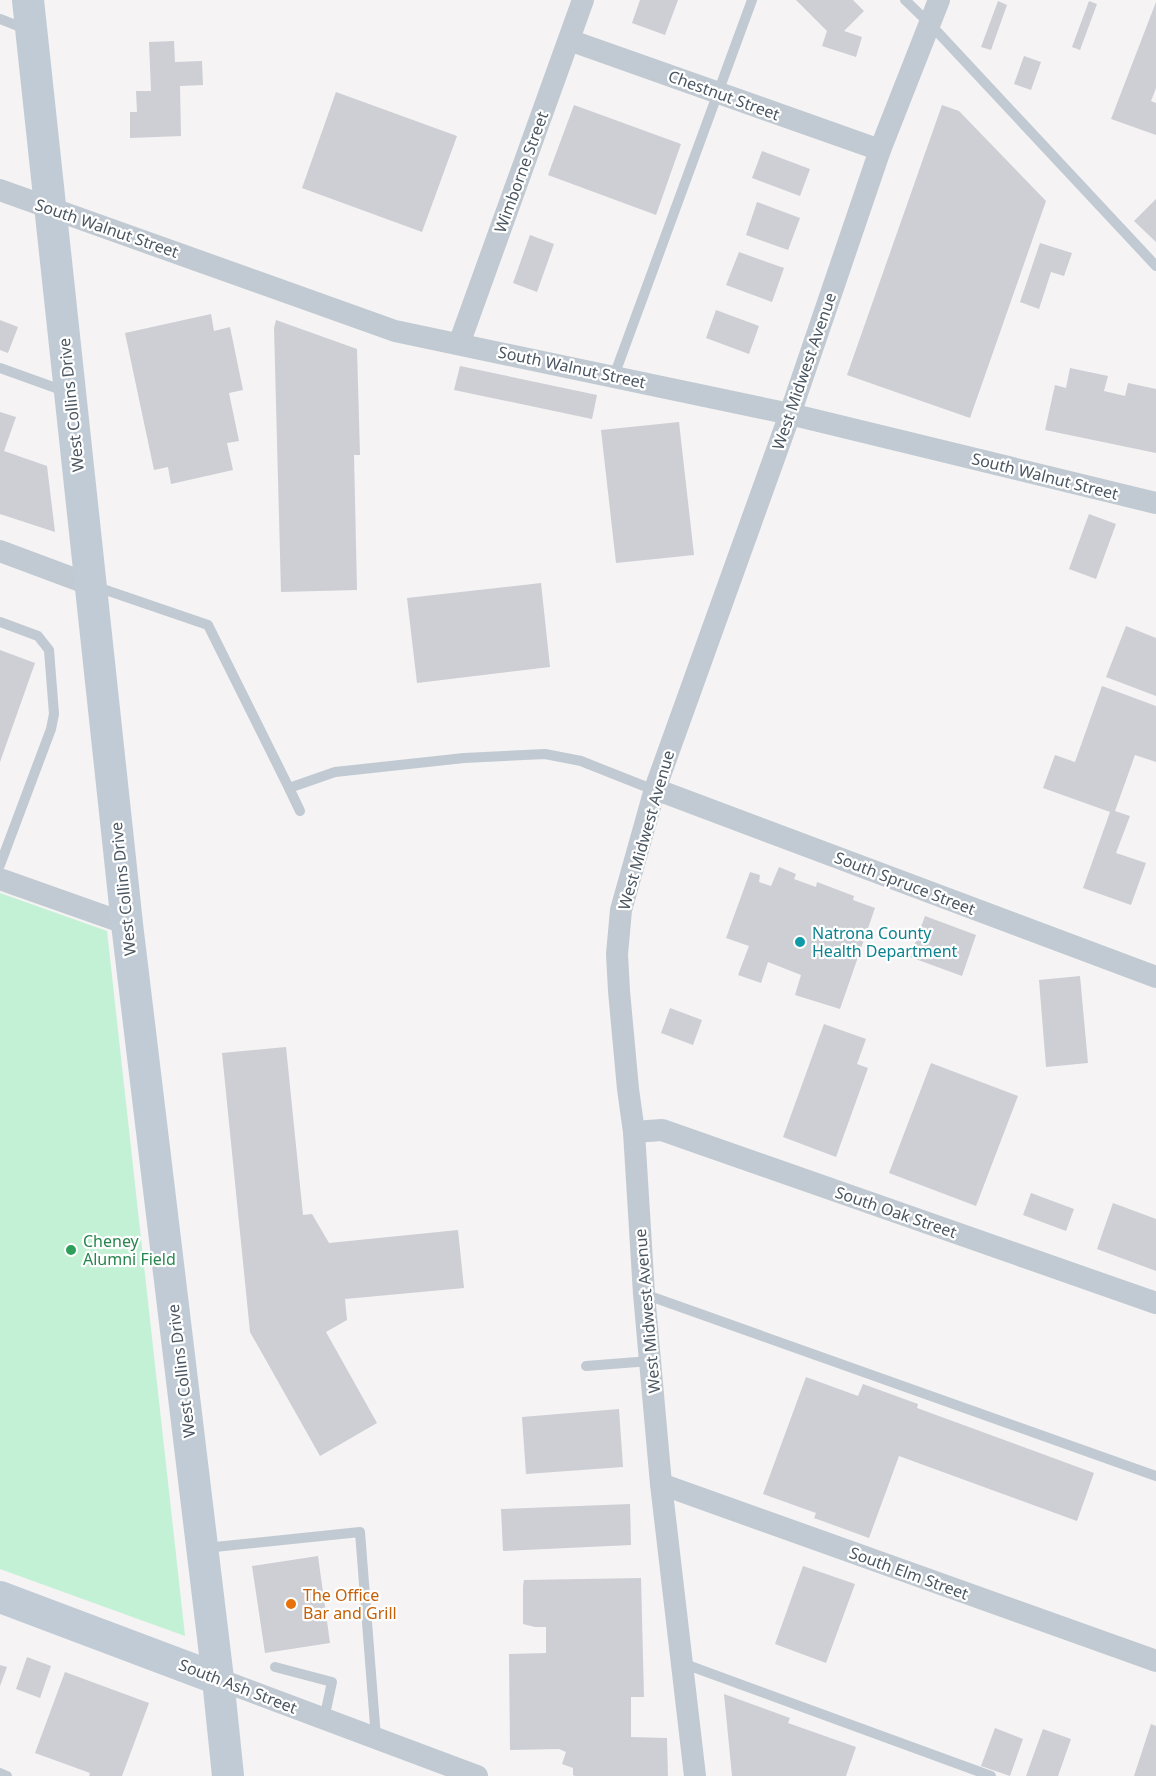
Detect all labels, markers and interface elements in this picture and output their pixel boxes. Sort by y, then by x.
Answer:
street label: Chestnut Street [665,65,783,125]
street label: Wimborne Street [489,108,553,236]
street label: South Walnut Street [32,193,182,263]
street label: West Midwest Avenue [767,289,841,453]
street label: West Collins Drive [53,337,89,473]
street label: South Walnut Street [496,341,648,393]
street label: South Walnut Street [969,447,1121,505]
street label: West Midwest Avenue [613,748,679,912]
street label: West Collins Drive [105,821,141,957]
street label: South Spruce Street [832,846,979,920]
place label: Natrona County Health Department [812,922,958,962]
marker: Natrona County Health Department [793,935,807,949]
street label: South Oak Street [832,1181,960,1243]
street label: West Midwest Avenue [629,1228,665,1394]
place label: Cheney Alumni Field [83,1230,176,1270]
marker: Cheney Alumni Field [64,1243,78,1257]
street label: West Collins Drive [162,1303,200,1439]
street label: South Elm Street [847,1541,972,1605]
place label: The Office Bar and Grill [303,1584,397,1624]
marker: The Office Bar and Grill [284,1597,298,1611]
street label: South Ash Street [176,1653,300,1719]

